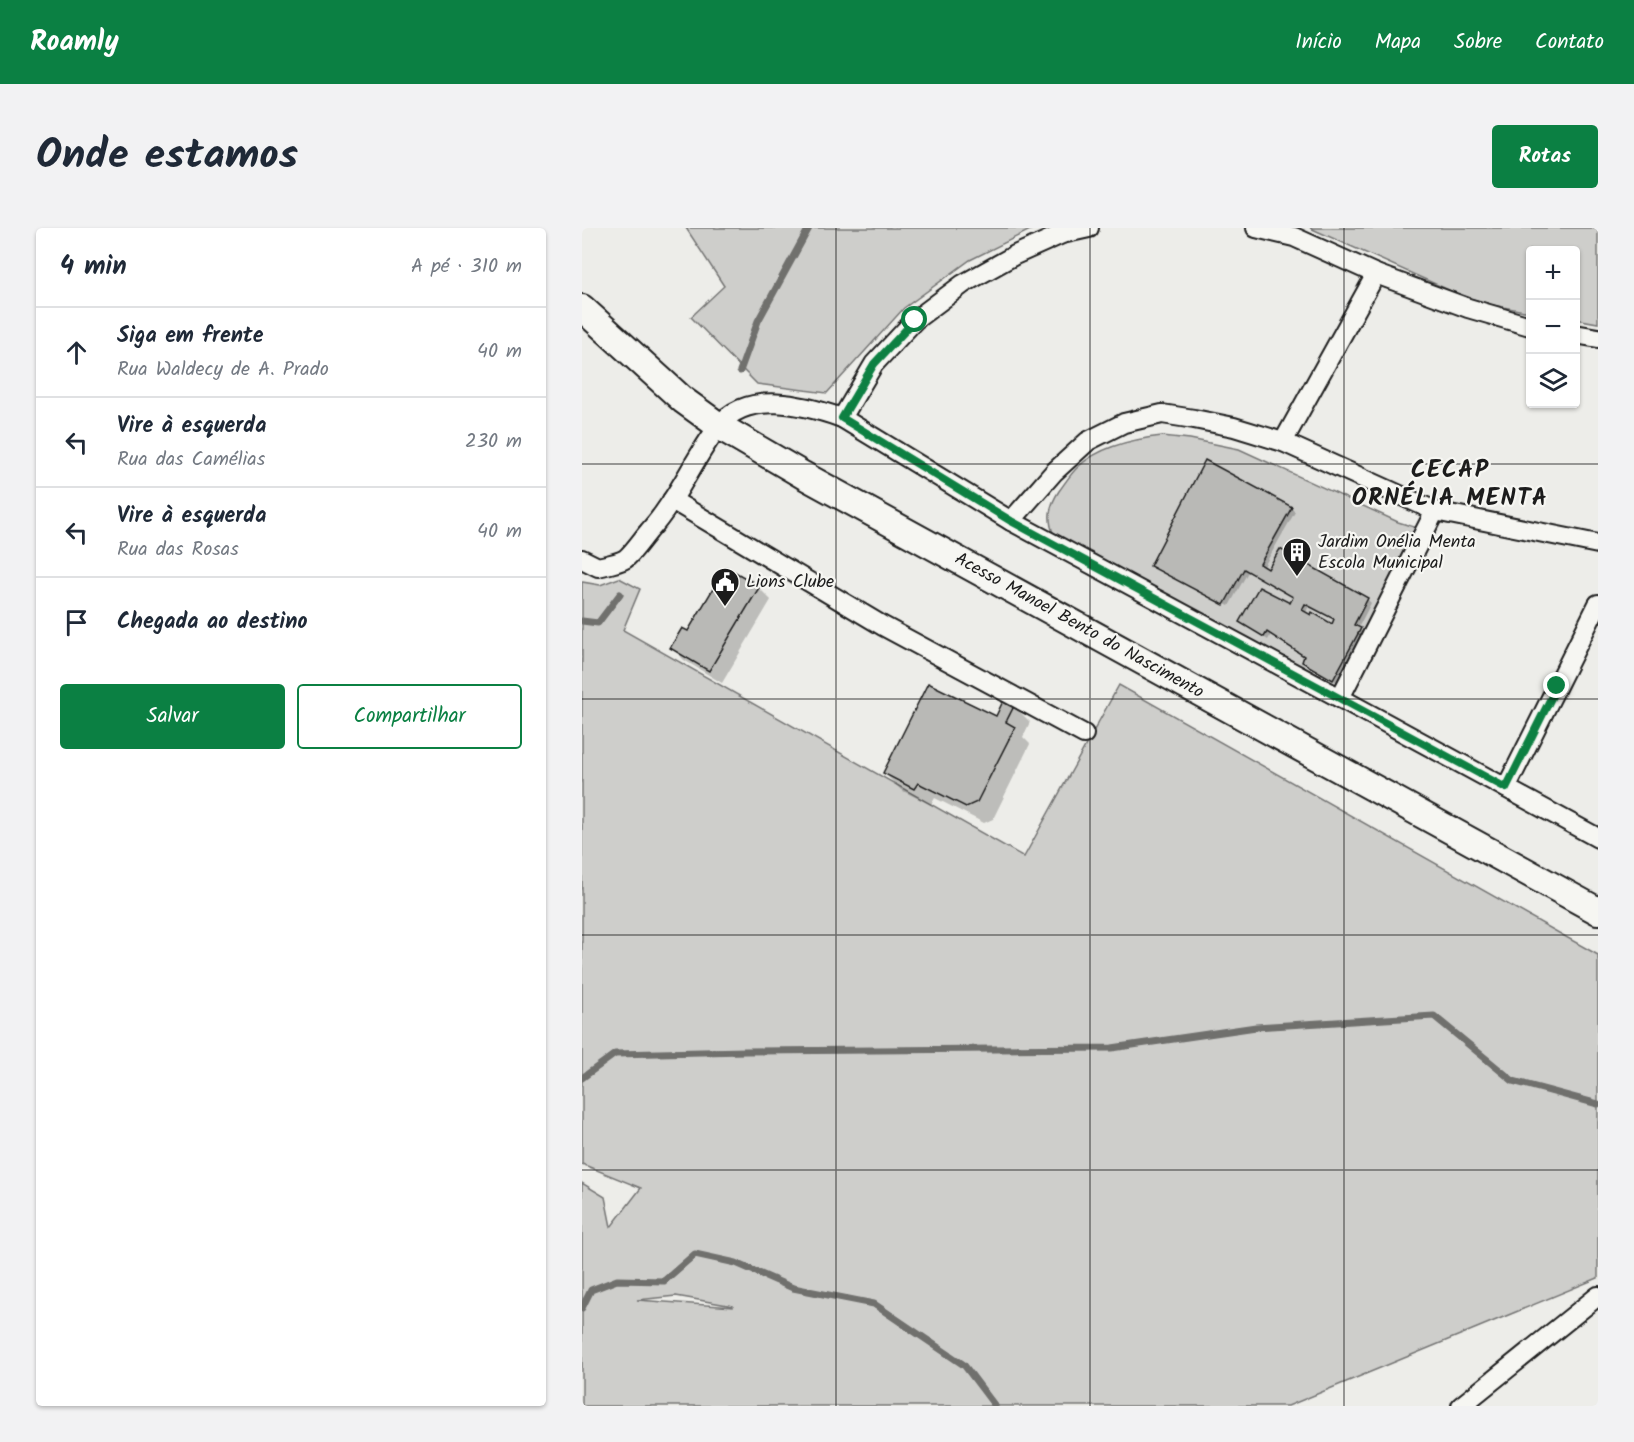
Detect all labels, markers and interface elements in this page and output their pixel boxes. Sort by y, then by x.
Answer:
text: Roamly [30,20,119,65]
text: Início [1295,26,1342,59]
text: Mapa [1375,26,1421,59]
text: Sobre [1454,26,1502,59]
text: Contato [1535,26,1604,59]
text: Onde estamos [36,123,298,190]
button: Rotas [1492,125,1598,188]
text: 4 min [60,246,127,288]
map controls [1526,246,1580,408]
button: + [1526,246,1580,300]
text: A pé · 310 m [411,251,522,283]
button: − [1526,300,1580,354]
route start [901,306,927,332]
text: Siga em frente [117,319,263,354]
icon: ahead [60,336,93,369]
text: 40 m [477,336,522,368]
text: Rua Waldecy de A. Prado [117,354,329,386]
button: layers [1526,354,1580,408]
text: Vire à esquerda [117,409,266,444]
icon: left [60,426,93,459]
text: 230 m [465,426,522,458]
text: Rua das Camélias [117,444,265,476]
district label: CECAP ORNÉLIA MENTA [1352,451,1548,518]
text: Vire à esquerda [117,499,266,534]
icon: left [60,516,93,549]
text: 40 m [477,516,522,548]
place label: Jardim Onélia Menta Escola Municipal [1318,528,1476,578]
text: Rua das Rosas [117,534,239,566]
building icon: Jardim Onélia Menta Escola Municipal [1281,536,1313,578]
street label: Acesso Manoel Bento do Nascimento [949,545,1209,707]
public building icon: Lions Clube [709,566,741,608]
place label: Lions Clube [746,568,834,597]
text: Chegada ao destino [117,605,308,640]
icon: arrive [60,606,93,639]
route end [1543,672,1569,698]
button: Salvar [60,684,285,749]
button: Compartilhar [297,684,522,749]

